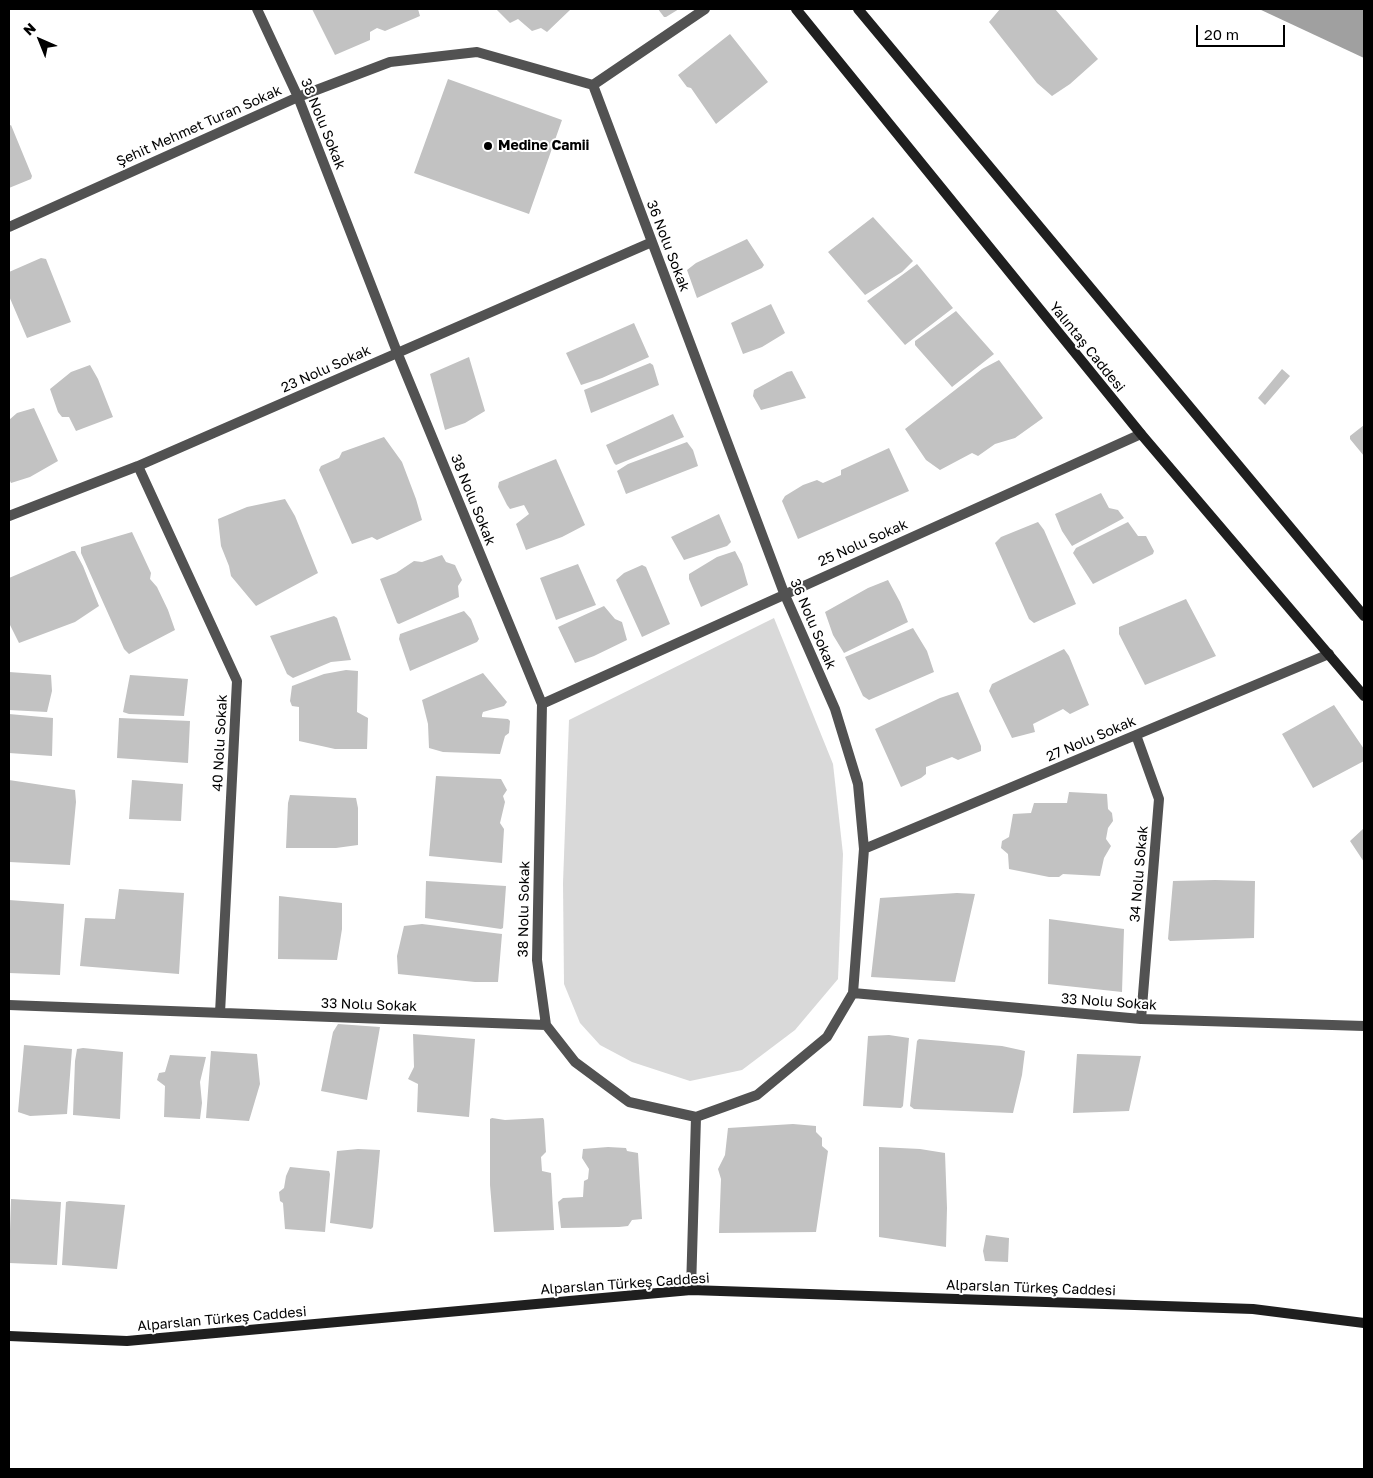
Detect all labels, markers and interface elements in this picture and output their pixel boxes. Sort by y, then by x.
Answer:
north arrow [15,15,65,65]
scale bar [1198,15,1287,47]
text: N [19,19,39,39]
text: 20 m [1204,25,1239,43]
street label: 38 Nolu Sokak [297,76,349,172]
street label: Şehit Mehmet Turan Sokak [114,82,284,170]
place label: Medine Camii [498,138,589,154]
marker: Medine Camii [482,140,494,152]
street label: 36 Nolu Sokak [643,198,693,294]
street label: Yalıntaş Caddesi [1046,299,1128,395]
street label: 23 Nolu Sokak [279,342,373,396]
street label: 38 Nolu Sokak [447,452,499,548]
street label: 25 Nolu Sokak [816,516,910,570]
street label: 36 Nolu Sokak [786,576,840,672]
street label: 40 Nolu Sokak [209,694,231,792]
street label: 27 Nolu Sokak [1044,713,1138,765]
street label: 34 Nolu Sokak [1126,825,1152,923]
street label: 38 Nolu Sokak [515,861,533,957]
street label: 33 Nolu Sokak [1060,990,1158,1014]
street label: 33 Nolu Sokak [321,995,417,1015]
street label: Alparslan Türkeş Caddesi [540,1270,710,1298]
street label: Alparslan Türkeş Caddesi [946,1277,1116,1299]
street label: Alparslan Türkeş Caddesi [137,1303,307,1335]

